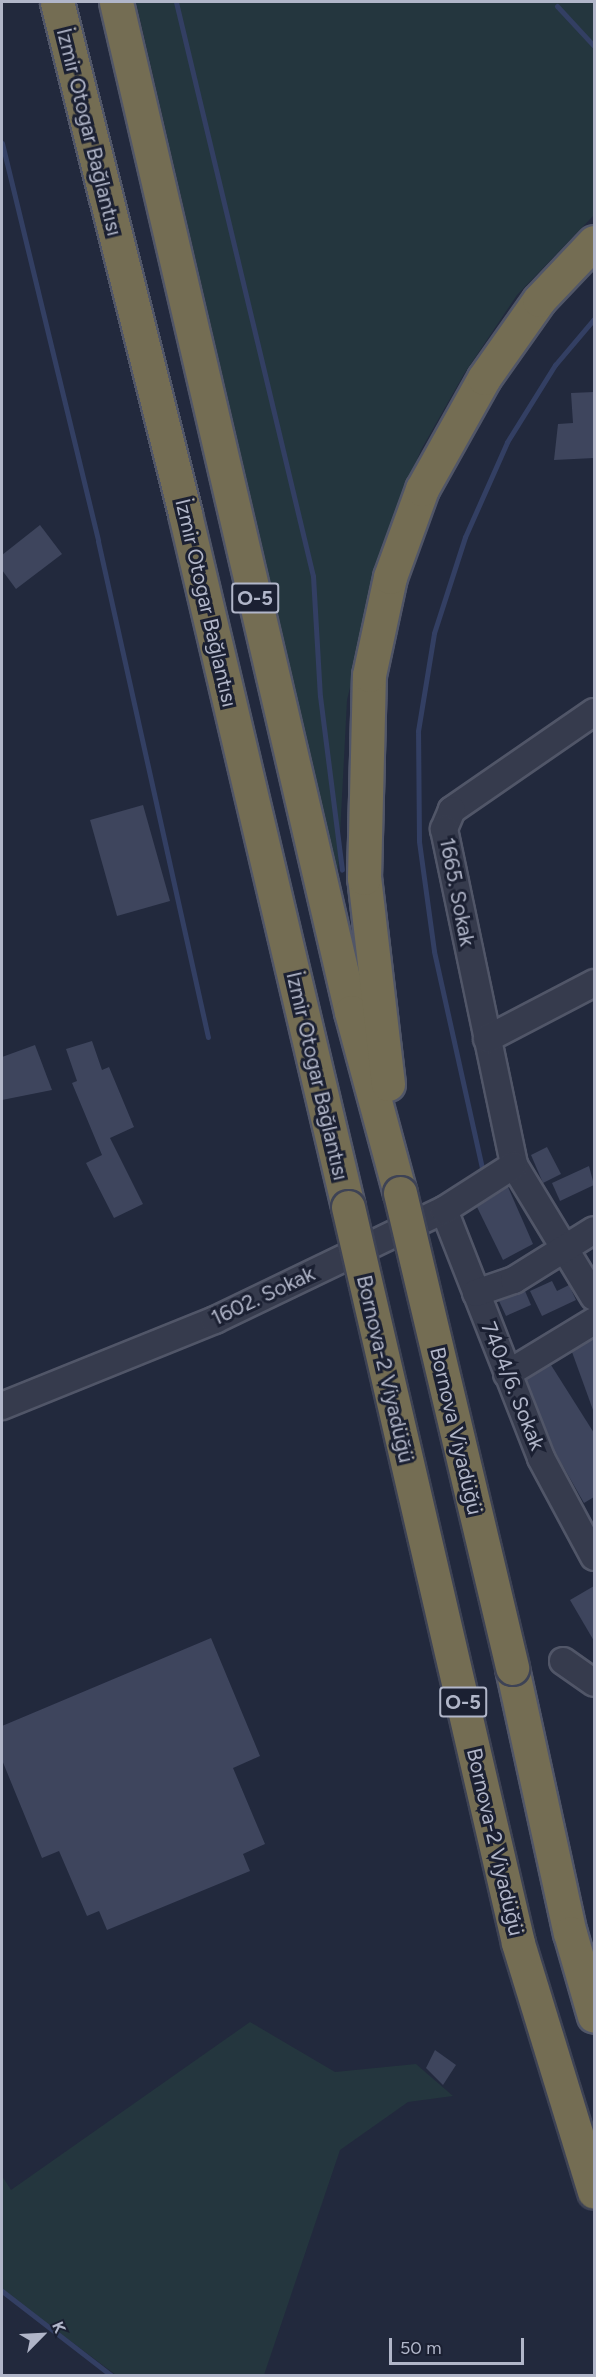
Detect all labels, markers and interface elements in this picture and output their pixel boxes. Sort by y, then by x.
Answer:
street label: İzmir Otogar Bağlantısı [51,26,127,238]
street label: İzmir Otogar Bağlantısı [170,496,242,710]
road number: O-5 [231,581,279,615]
street label: 1665. Sokak [434,836,480,948]
street label: İzmir Otogar Bağlantısı [281,969,353,1183]
street label: 1602. Sokak [207,1261,319,1331]
street label: Bornova-2 Viyadüğü [351,1273,419,1465]
street label: 7404/6. Sokak [476,1318,550,1454]
street label: Bornova Viyadüğü [424,1345,488,1517]
road number: O-5 [439,1685,487,1719]
street label: Bornova-2 Viyadüğü [461,1746,529,1938]
north arrow [12,2305,72,2365]
text: K [48,2319,70,2336]
scale bar [392,2326,527,2364]
text: 50 m [400,2337,442,2359]

